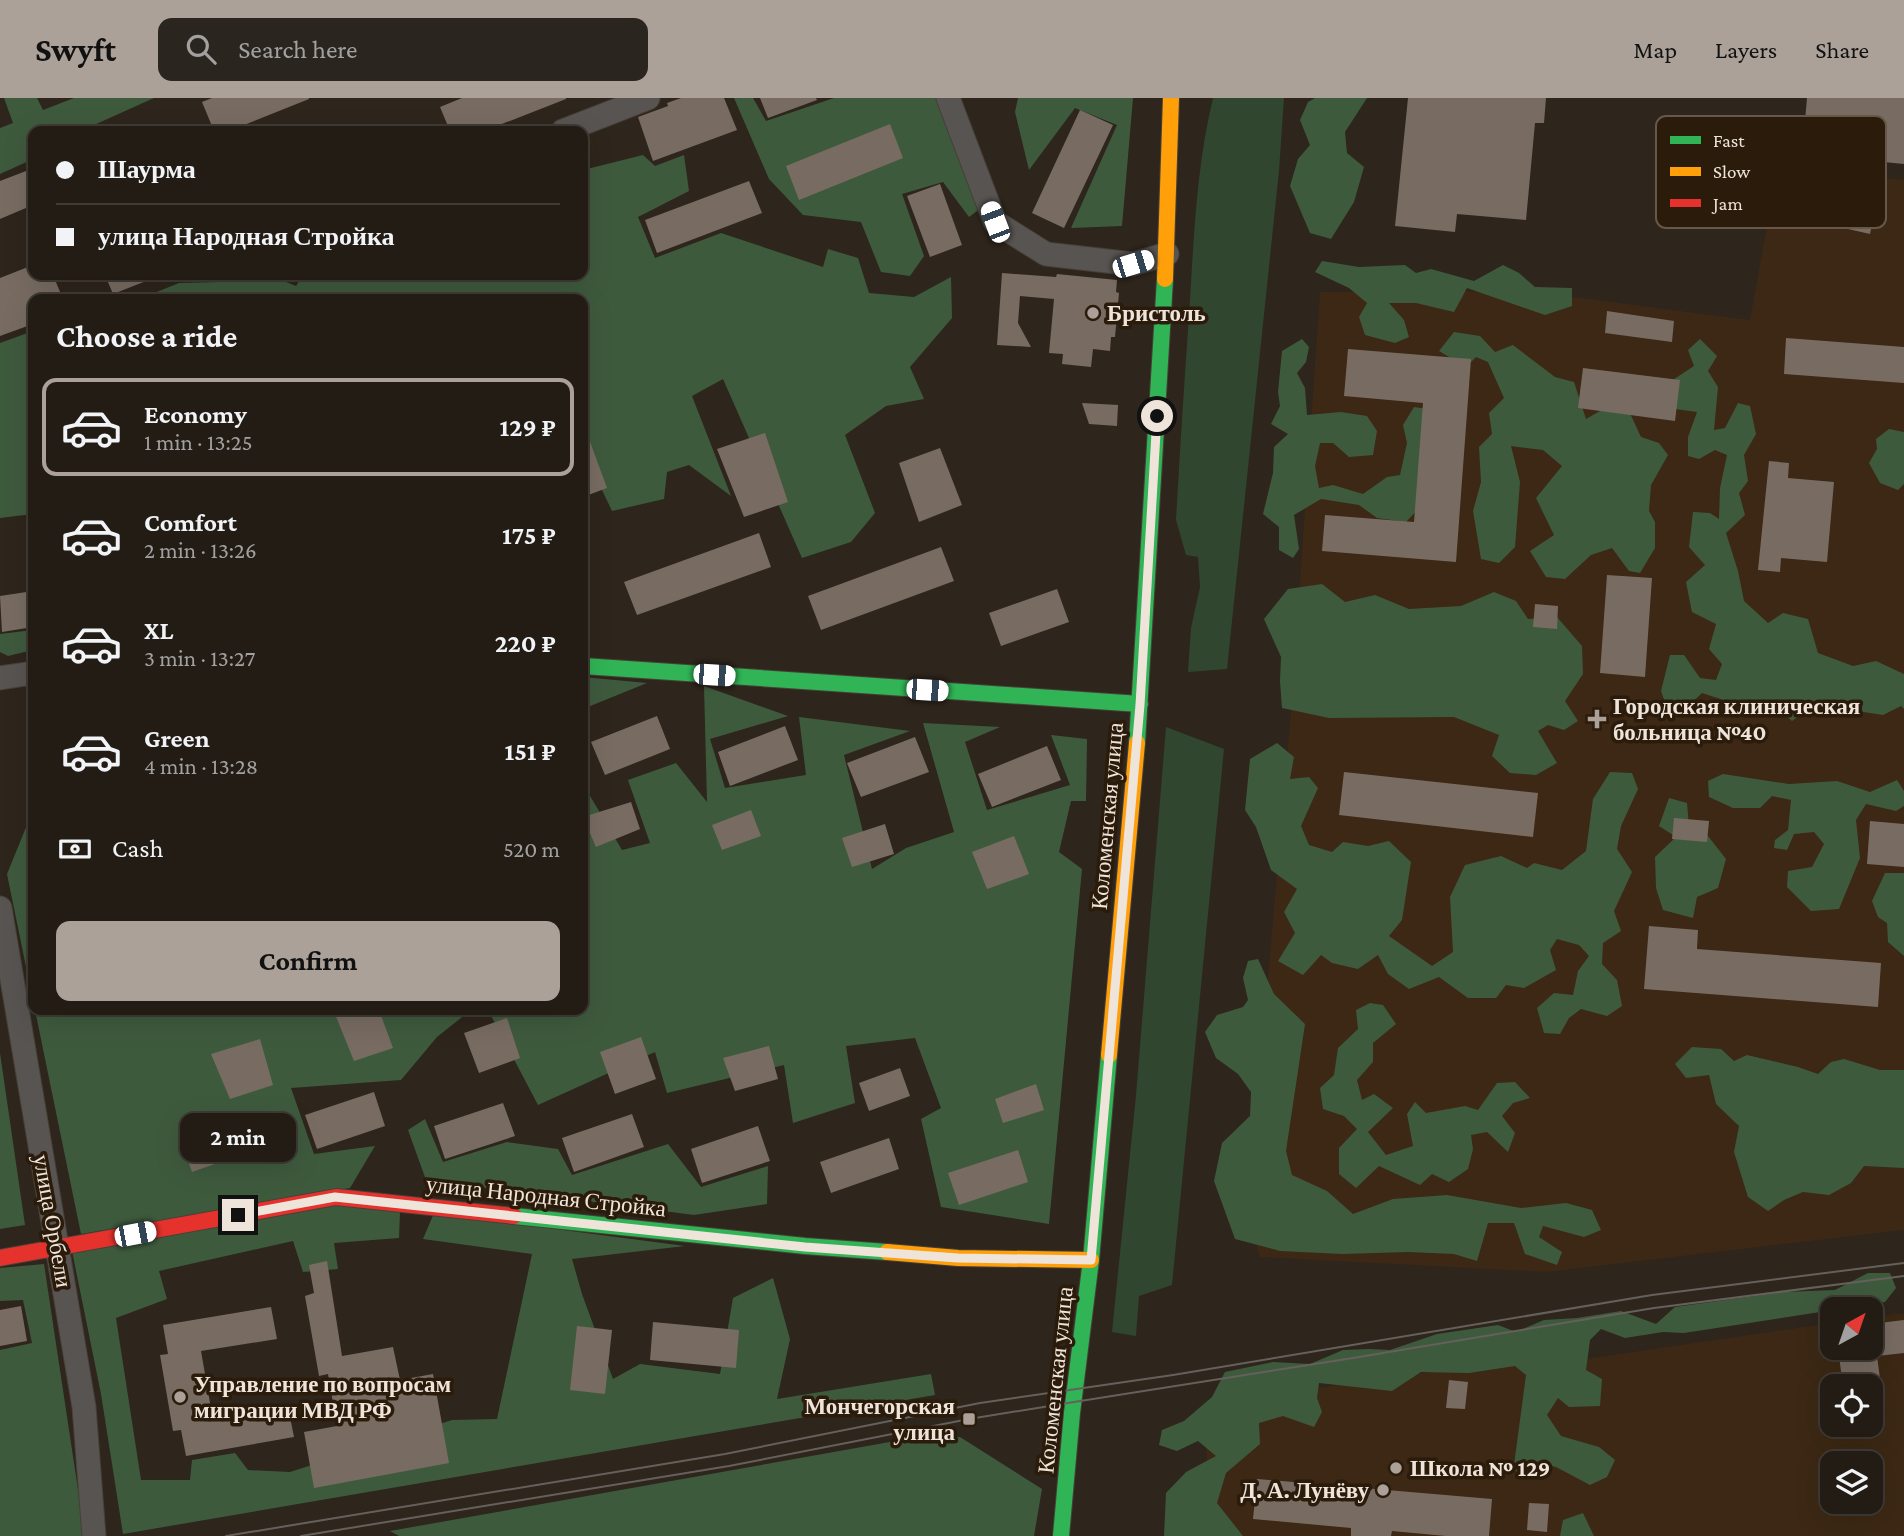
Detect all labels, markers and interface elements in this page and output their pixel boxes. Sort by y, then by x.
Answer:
search box [158,18,648,81]
icon: search [182,30,220,68]
text: Swyft [35,31,116,68]
text: Search here [238,35,357,64]
text: Map [1633,36,1677,63]
text: Layers [1715,36,1777,63]
text: Share [1815,36,1869,63]
legend [1656,116,1886,228]
text: Fast [1713,130,1745,151]
text: Шаурма [98,155,196,184]
text: Slow [1713,161,1750,182]
text: Jam [1711,193,1743,214]
car [978,199,1013,245]
text: улица Народная Стройка [98,222,395,251]
car [1110,248,1157,280]
place label: Бристоль [1107,300,1206,326]
marker: Бристоль [1085,305,1101,321]
text: Choose a ride [56,318,237,354]
icon: car [60,396,123,459]
text: Economy [144,400,247,429]
route start [1141,400,1173,432]
text: 129 ₽ [500,413,556,442]
text: 1 min · 13:25 [144,429,253,455]
icon: car [60,504,123,567]
text: Comfort [144,508,237,537]
text: 175 ₽ [502,521,556,550]
text: 2 min · 13:26 [144,537,257,563]
icon: car [60,612,123,675]
text: XL [144,616,173,645]
text: 220 ₽ [495,629,556,658]
text: 3 min · 13:27 [144,645,255,671]
car [693,663,736,687]
car [906,678,949,702]
place label: Городская клиническая больница №40 [1613,693,1860,745]
marker: Городская клиническая больница №40 [1587,709,1607,729]
icon: car [60,720,123,783]
street label: Коломенская улица [1086,721,1128,911]
text: Green [144,724,210,753]
text: 151 ₽ [505,737,556,766]
text: 4 min · 13:28 [144,753,258,779]
icon: cash [56,830,94,868]
text: Cash [112,834,163,863]
text: 520 m [503,836,560,862]
button: Confirm [56,921,560,1001]
callout: 2 min [180,1114,296,1162]
text: 2 min [210,1124,266,1150]
street label: улица Орбели [29,1152,77,1290]
street label: улица Народная Стройка [425,1170,667,1222]
route end [222,1199,254,1231]
car [113,1220,158,1248]
street label: Коломенская улица [1032,1285,1078,1475]
north arrow [1820,1297,1883,1360]
map controls [1820,1297,1883,1514]
place label: Управление по вопросам миграции МВД РФ [194,1371,451,1423]
button: locate [1820,1374,1883,1437]
marker: Управление по вопросам миграции МВД РФ [172,1389,188,1405]
place label: Мончегорская улица [804,1393,955,1445]
marker: Мончегорская улица [961,1411,977,1427]
button: layers [1820,1451,1883,1514]
place label: Школа № 129 [1410,1455,1550,1481]
marker: Школа № 129 [1388,1460,1404,1476]
place label: Д. А. Лунёву [1240,1477,1369,1503]
marker: Д. А. Лунёву [1375,1482,1391,1498]

